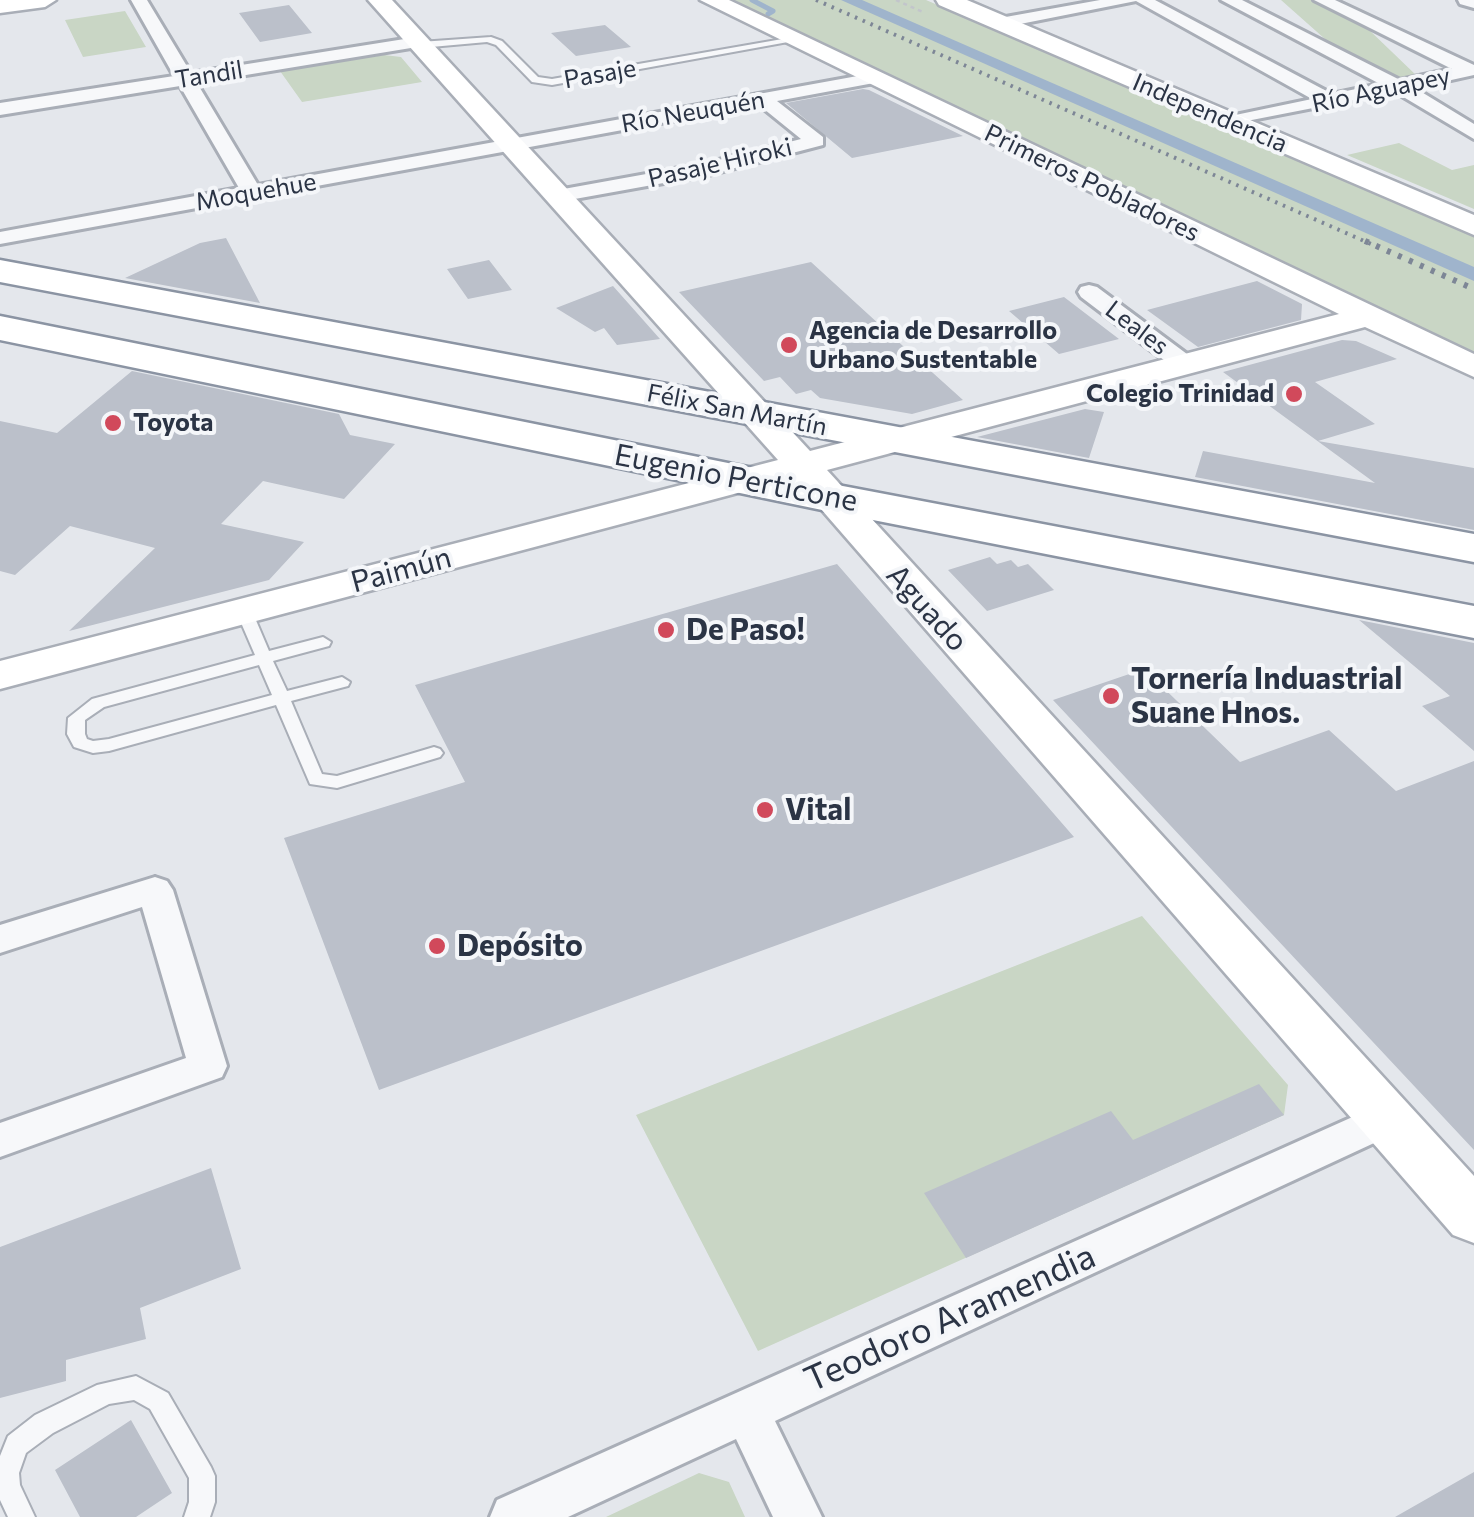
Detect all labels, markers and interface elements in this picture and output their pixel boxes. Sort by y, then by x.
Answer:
street label: Pasaje [562,53,638,95]
street label: Tandil [173,55,245,95]
street label: Río Aguapey [1309,61,1453,119]
street label: Independencia [1128,67,1292,159]
street label: Río Neuquén [619,85,767,139]
street label: Primeros Pobladores [980,118,1204,248]
street label: Pasaje Hiroki [645,132,795,194]
street label: Moquehue [193,167,319,217]
street label: Leales [1099,295,1175,361]
place label: Agencia de Desarrollo Urbano Sustentable [809,316,1057,375]
marker: Agencia de Desarrollo Urbano Sustentable [778,334,800,356]
street label: Félix San Martín [645,378,829,442]
place label: Colegio Trinidad [1086,379,1274,409]
marker: Colegio Trinidad [1283,383,1305,405]
place label: Toyota [133,408,213,438]
marker: Toyota [102,412,124,434]
street label: Eugenio Perticone [611,437,861,519]
street label: Paimún [347,539,455,601]
street label: Aguado [879,557,975,659]
place label: De Paso! [686,612,805,648]
marker: De Paso! [655,619,677,641]
place label: Tornería Induastrial Suane Hnos. [1131,661,1402,732]
marker: Tornería Induastrial Suane Hnos. [1100,685,1122,707]
place label: Vital [785,792,851,828]
marker: Vital [754,799,776,821]
place label: Depósito [457,928,583,964]
marker: Depósito [426,935,448,957]
street label: Teodoro Aramendia [798,1235,1102,1401]

